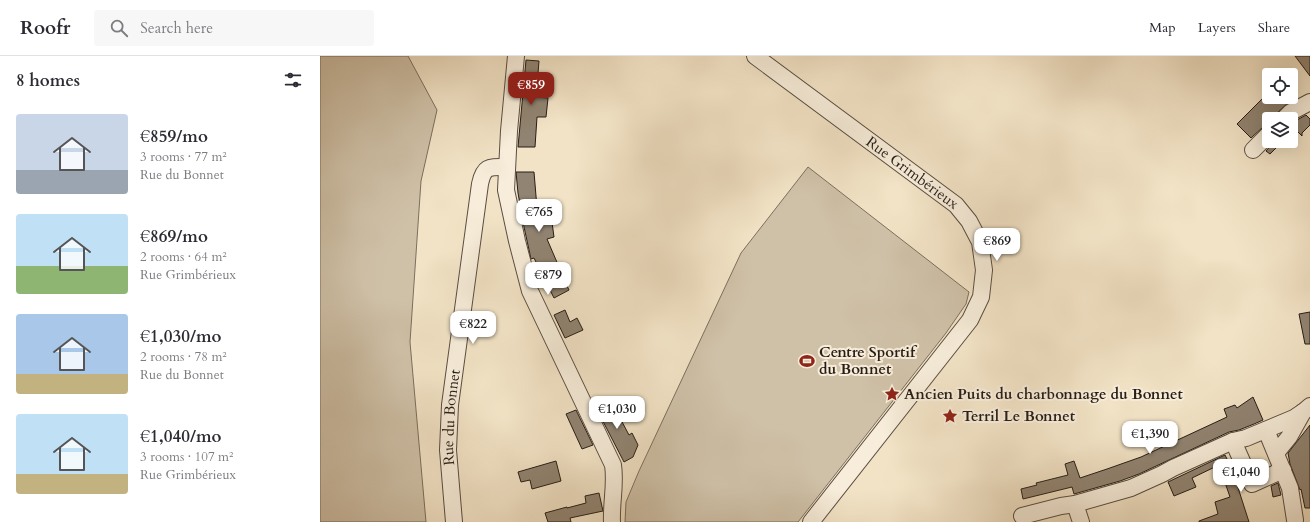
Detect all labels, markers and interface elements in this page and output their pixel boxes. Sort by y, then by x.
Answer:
search box [94,10,374,46]
text: Roofr [20,15,70,41]
icon: search [108,17,130,39]
text: Search here [140,18,213,38]
text: Map [1149,18,1176,37]
text: Layers [1198,18,1236,37]
text: Share [1258,18,1290,37]
map controls [1262,68,1298,148]
button: locate [1262,68,1298,104]
text: 8 homes [16,69,80,92]
icon: filters [282,69,304,91]
pin: €859 [507,72,555,106]
text: €859 [517,76,545,94]
button: layers [1262,112,1298,148]
text: €859/mo [140,125,208,148]
icon: home [48,130,96,178]
street label: Rue Grimbérieux [862,132,963,214]
text: 3 rooms · 77 m² [140,148,227,166]
text: Rue du Bonnet [140,166,224,184]
pin: €765 [515,199,563,233]
text: €765 [525,203,553,221]
text: €869/mo [140,225,208,248]
pin: €869 [973,228,1021,262]
icon: home [48,230,96,278]
text: €869 [983,232,1011,250]
text: 2 rooms · 64 m² [140,248,227,266]
pin: €879 [524,262,572,296]
text: Rue Grimbérieux [140,266,236,284]
text: €879 [534,266,562,284]
pin: €822 [449,311,497,345]
text: €822 [459,315,487,333]
text: €1,030/mo [140,325,222,348]
icon: home [48,330,96,378]
place label: Centre Sportif du Bonnet [819,342,918,379]
text: 2 rooms · 78 m² [140,348,227,366]
sports icon: Centre Sportif du Bonnet [798,352,816,370]
text: Rue du Bonnet [140,366,224,384]
street label: Rue du Bonnet [438,368,465,466]
place label: Ancien Puits du charbonnage du Bonnet [904,384,1183,404]
place icon: Ancien Puits du charbonnage du Bonnet [883,385,901,403]
pin: €1,030 [584,396,650,430]
text: €1,030 [598,400,636,418]
place label: Terril Le Bonnet [962,406,1076,426]
place icon: Terril Le Bonnet [941,407,959,425]
pin: €1,390 [1117,421,1183,455]
text: €1,040/mo [140,425,222,448]
text: €1,390 [1131,425,1169,443]
icon: home [48,430,96,478]
text: 3 rooms · 107 m² [140,448,233,466]
pin: €1,040 [1208,459,1274,493]
text: €1,040 [1222,463,1260,481]
text: Rue Grimbérieux [140,466,236,484]

